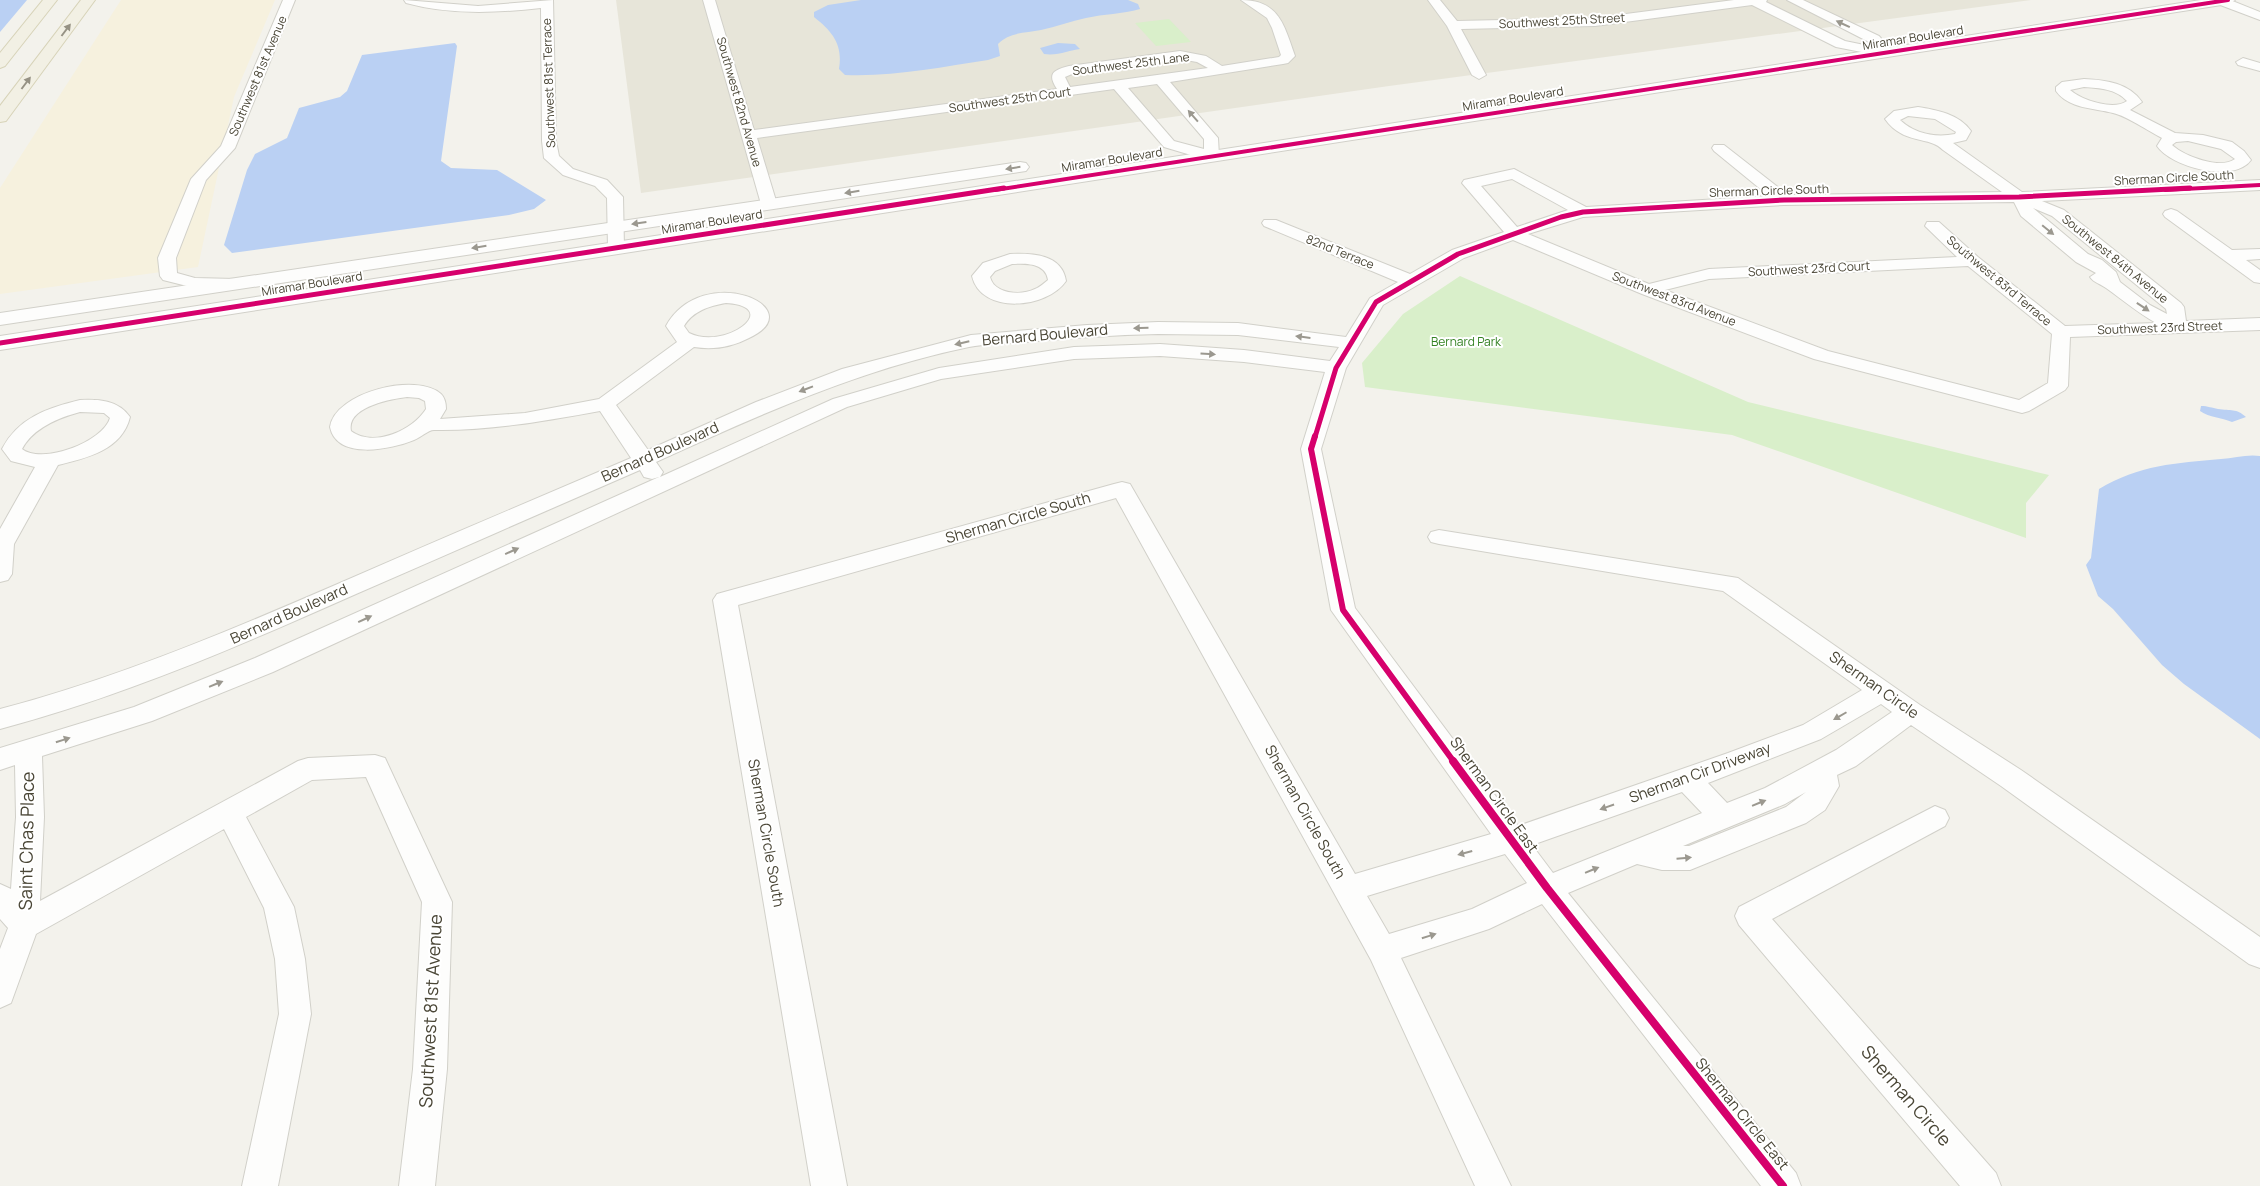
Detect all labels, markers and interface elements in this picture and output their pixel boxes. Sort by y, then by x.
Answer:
street label: Southwest 25th Street [1498,9,1626,32]
street label: Southwest 81st Avenue [224,13,291,139]
street label: Southwest 81st Terrace [538,18,559,148]
one-way arrow [1836,20,1850,28]
street label: Miramar Boulevard [1861,21,1965,54]
one-way arrow [60,24,71,37]
street label: Southwest 82nd Avenue [713,35,766,169]
street label: Southwest 25th Lane [1071,48,1191,79]
one-way arrow [21,76,31,90]
street label: Southwest 25th Court [948,82,1072,116]
street label: Miramar Boulevard [1461,82,1565,115]
one-way arrow [1187,111,1199,123]
street label: Miramar Boulevard [1060,143,1164,176]
one-way arrow [1004,164,1020,172]
street label: Sherman Circle South [2114,166,2234,189]
street label: Sherman Circle South [1709,180,1829,201]
one-way arrow [844,188,860,196]
street label: Miramar Boulevard [660,205,764,238]
street label: Southwest 84th Avenue [2058,210,2172,307]
one-way arrow [631,220,647,228]
one-way arrow [2041,224,2054,235]
street label: 82nd Terrace [1304,230,1377,273]
street label: Southwest 83rd Terrace [1943,232,2055,330]
one-way arrow [470,244,486,252]
street label: Southwest 23rd Court [1748,257,1871,280]
street label: Miramar Boulevard [260,267,364,300]
street label: Southwest 83rd Avenue [1610,267,1739,330]
one-way arrow [2136,303,2150,312]
street label: Southwest 23rd Street [2097,317,2223,338]
street label: Bernard Boulevard [981,319,1109,350]
one-way arrow [1133,325,1149,333]
one-way arrow [1295,333,1311,341]
park label: Bernard Park [1431,333,1502,350]
one-way arrow [955,339,970,347]
one-way arrow [1201,350,1217,358]
one-way arrow [799,386,814,393]
street label: Bernard Boulevard [598,416,722,487]
street label: Sherman Circle South [943,487,1093,548]
one-way arrow [505,547,519,555]
street label: Bernard Boulevard [227,578,351,649]
one-way arrow [358,614,372,622]
street label: Sherman Circle [1825,646,1924,723]
one-way arrow [209,680,224,688]
one-way arrow [1832,712,1847,720]
street label: Sherman Circle East [1445,732,1544,857]
one-way arrow [56,735,71,743]
street label: Sherman Cir Driveway [1626,737,1774,808]
street label: Sherman Circle South [1260,741,1351,883]
street label: Sherman Circle South [743,757,790,909]
street label: Saint Chas Place [13,771,39,911]
one-way arrow [1752,799,1767,807]
one-way arrow [1599,803,1614,811]
one-way arrow [1457,850,1472,858]
one-way arrow [1677,854,1693,862]
one-way arrow [1585,865,1599,873]
street label: Southwest 81st Avenue [413,913,447,1108]
one-way arrow [1421,931,1436,939]
street label: Sherman Circle [1856,1040,1957,1151]
street label: Sherman Circle East [1691,1053,1794,1174]

